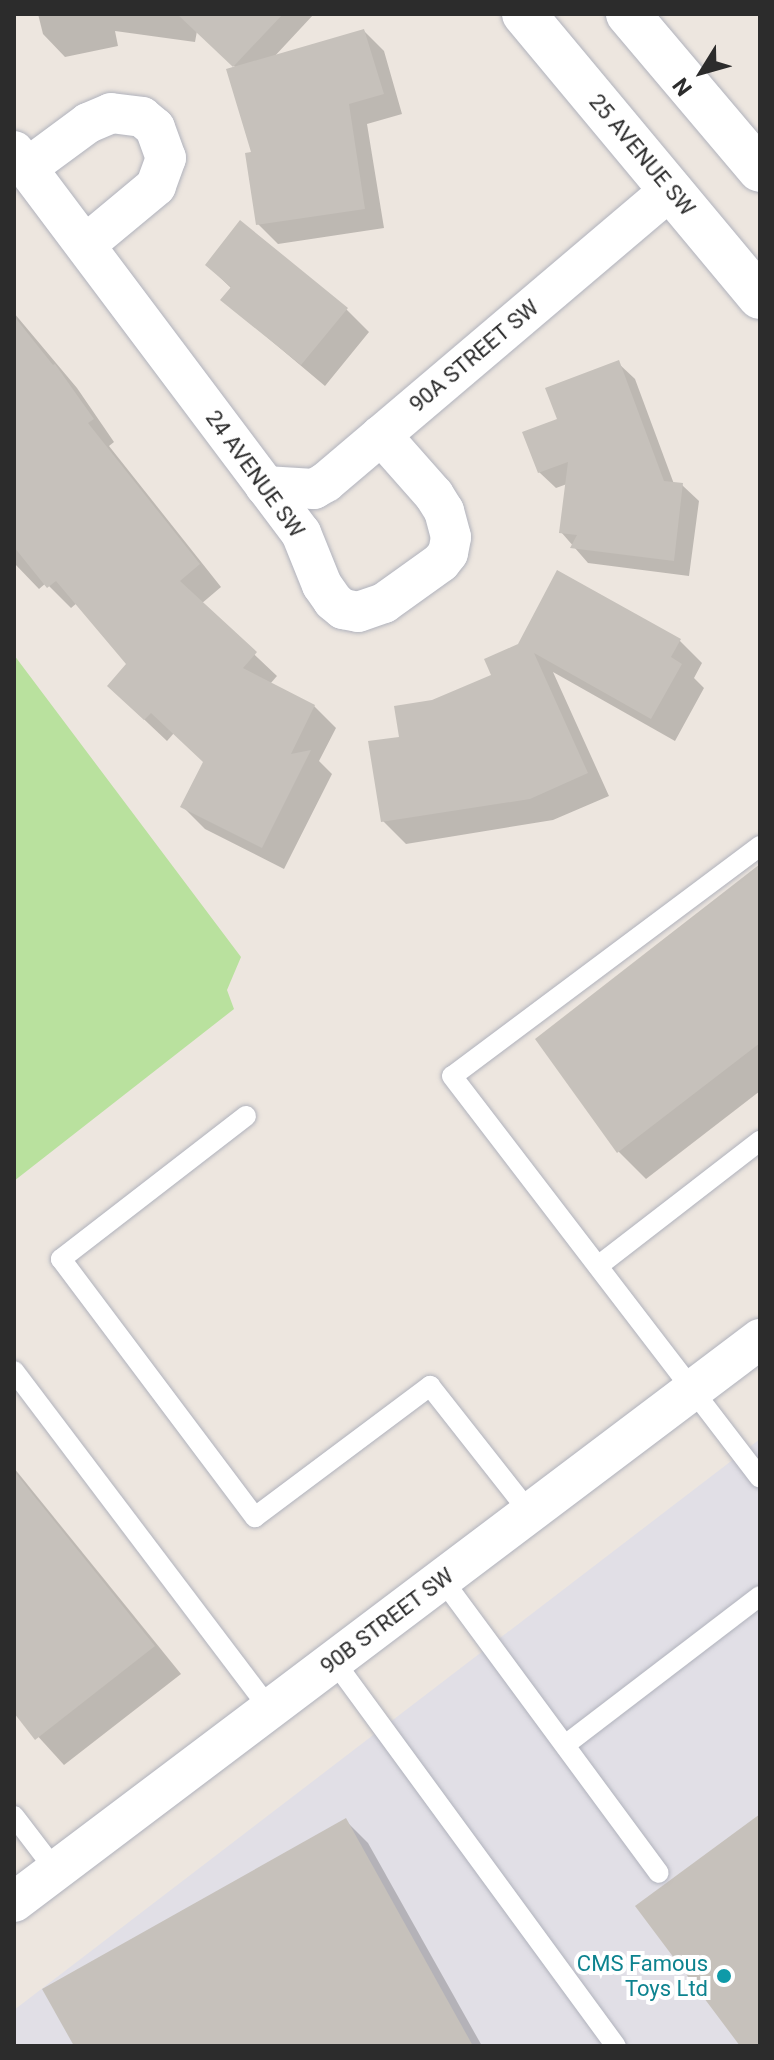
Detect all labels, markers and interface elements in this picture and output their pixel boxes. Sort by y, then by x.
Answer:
north arrow [662,32,742,112]
text: N [668,73,697,100]
street label: 25 AVENUE SW [583,89,701,221]
street label: 90A STREET SW [404,294,544,418]
street label: 24 AVENUE SW [200,405,310,543]
street label: 90B STREET SW [315,1562,459,1680]
place label: CMS Famous Toys Ltd [577,1950,708,2002]
marker: CMS Famous Toys Ltd [715,1967,733,1985]

